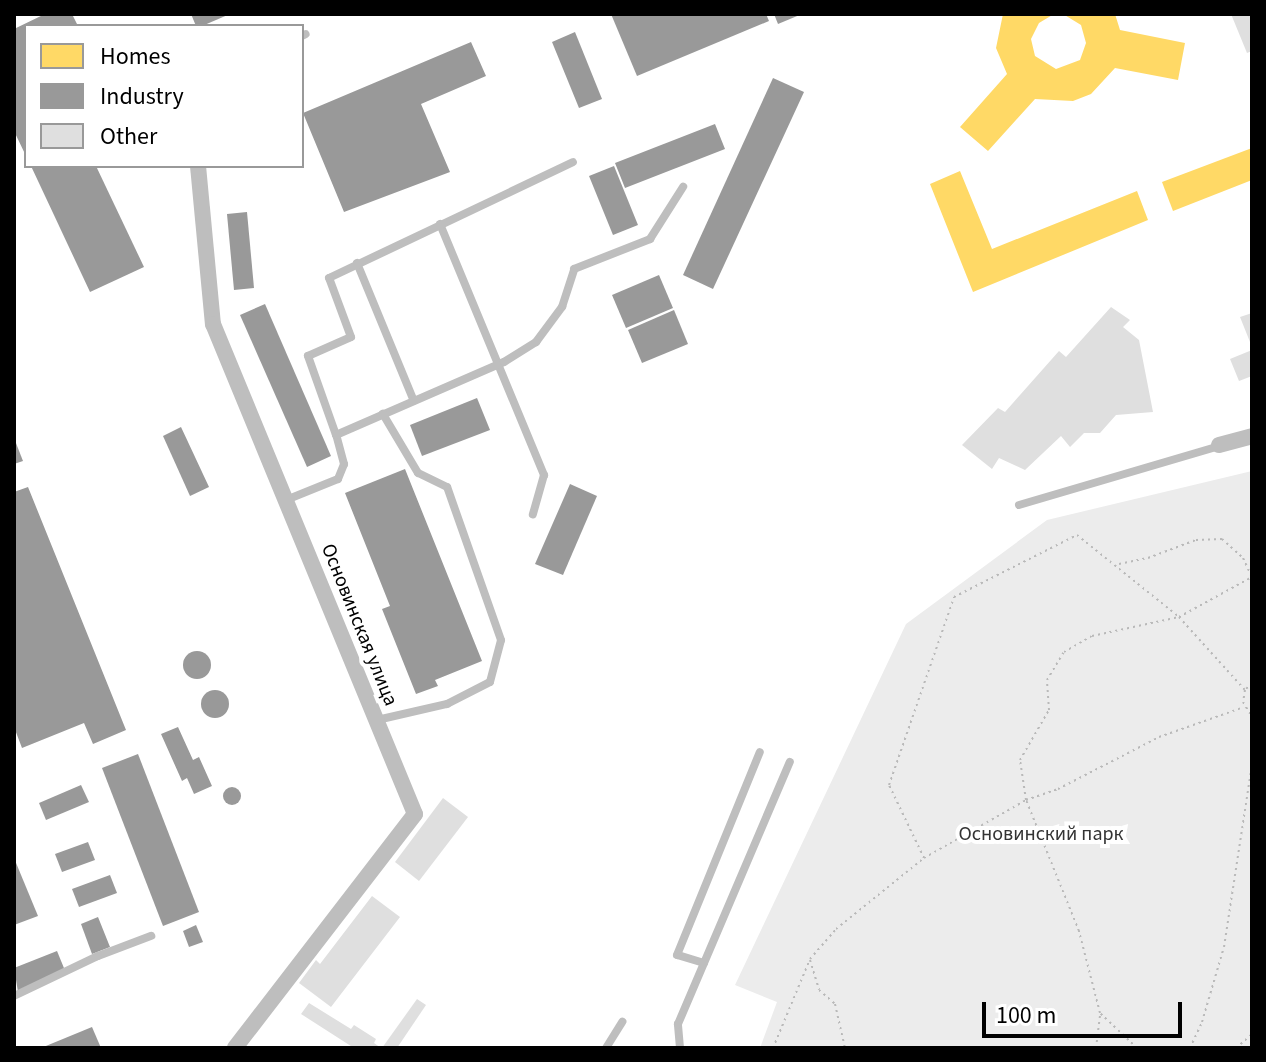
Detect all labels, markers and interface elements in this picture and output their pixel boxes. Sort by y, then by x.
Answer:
legend [24,24,304,168]
text: Homes [100,39,171,74]
text: Industry [100,79,184,114]
text: Other [100,119,157,154]
street label: Основинская улица [316,540,402,710]
park label: Основинский парк [959,822,1123,846]
scale bar [986,986,1186,1036]
text: 100 m [996,998,1056,1033]

